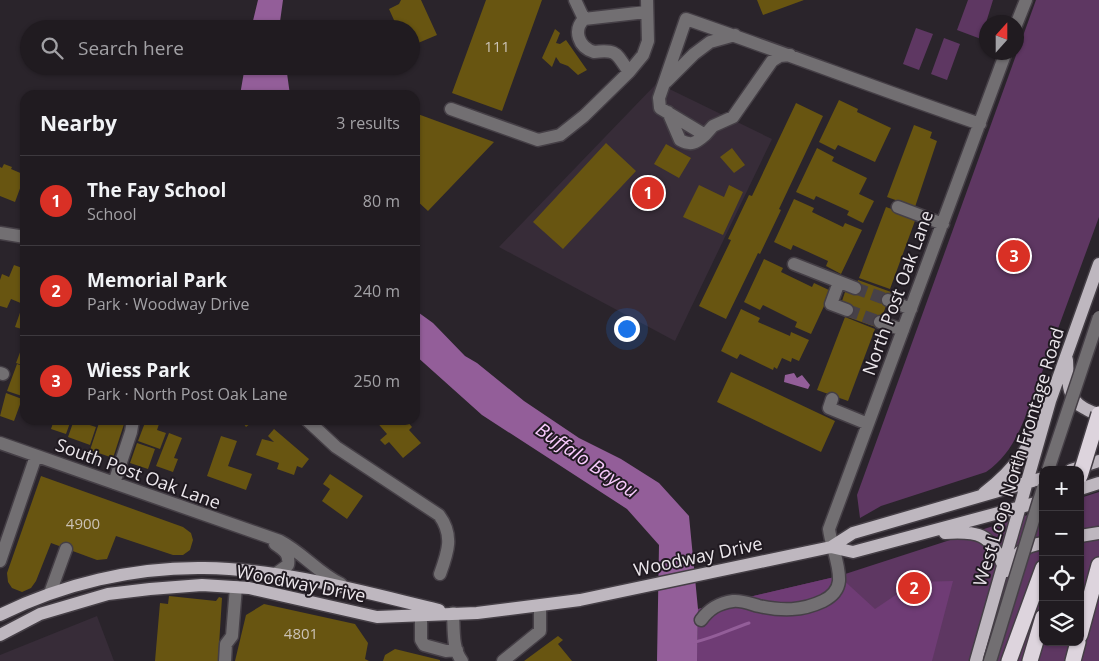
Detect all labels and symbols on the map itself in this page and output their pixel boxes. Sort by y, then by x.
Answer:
north arrow [979,15,1024,60]
house number: 111 [484,36,510,56]
pin: 1 [632,174,664,212]
street label: North Post Oak Lane [856,207,938,378]
pin: 3 [998,237,1030,275]
your location [614,316,640,342]
street label: West Loop North Frontage Road [967,324,1069,589]
water label: Buffalo Bayou [531,416,643,504]
street label: South Post Oak Lane [53,432,224,514]
house number: 4900 [66,513,100,533]
street label: Woodway Drive [631,531,764,581]
street label: Woodway Drive [235,559,368,607]
pin: 2 [898,569,930,607]
house number: 4801 [284,623,318,643]

